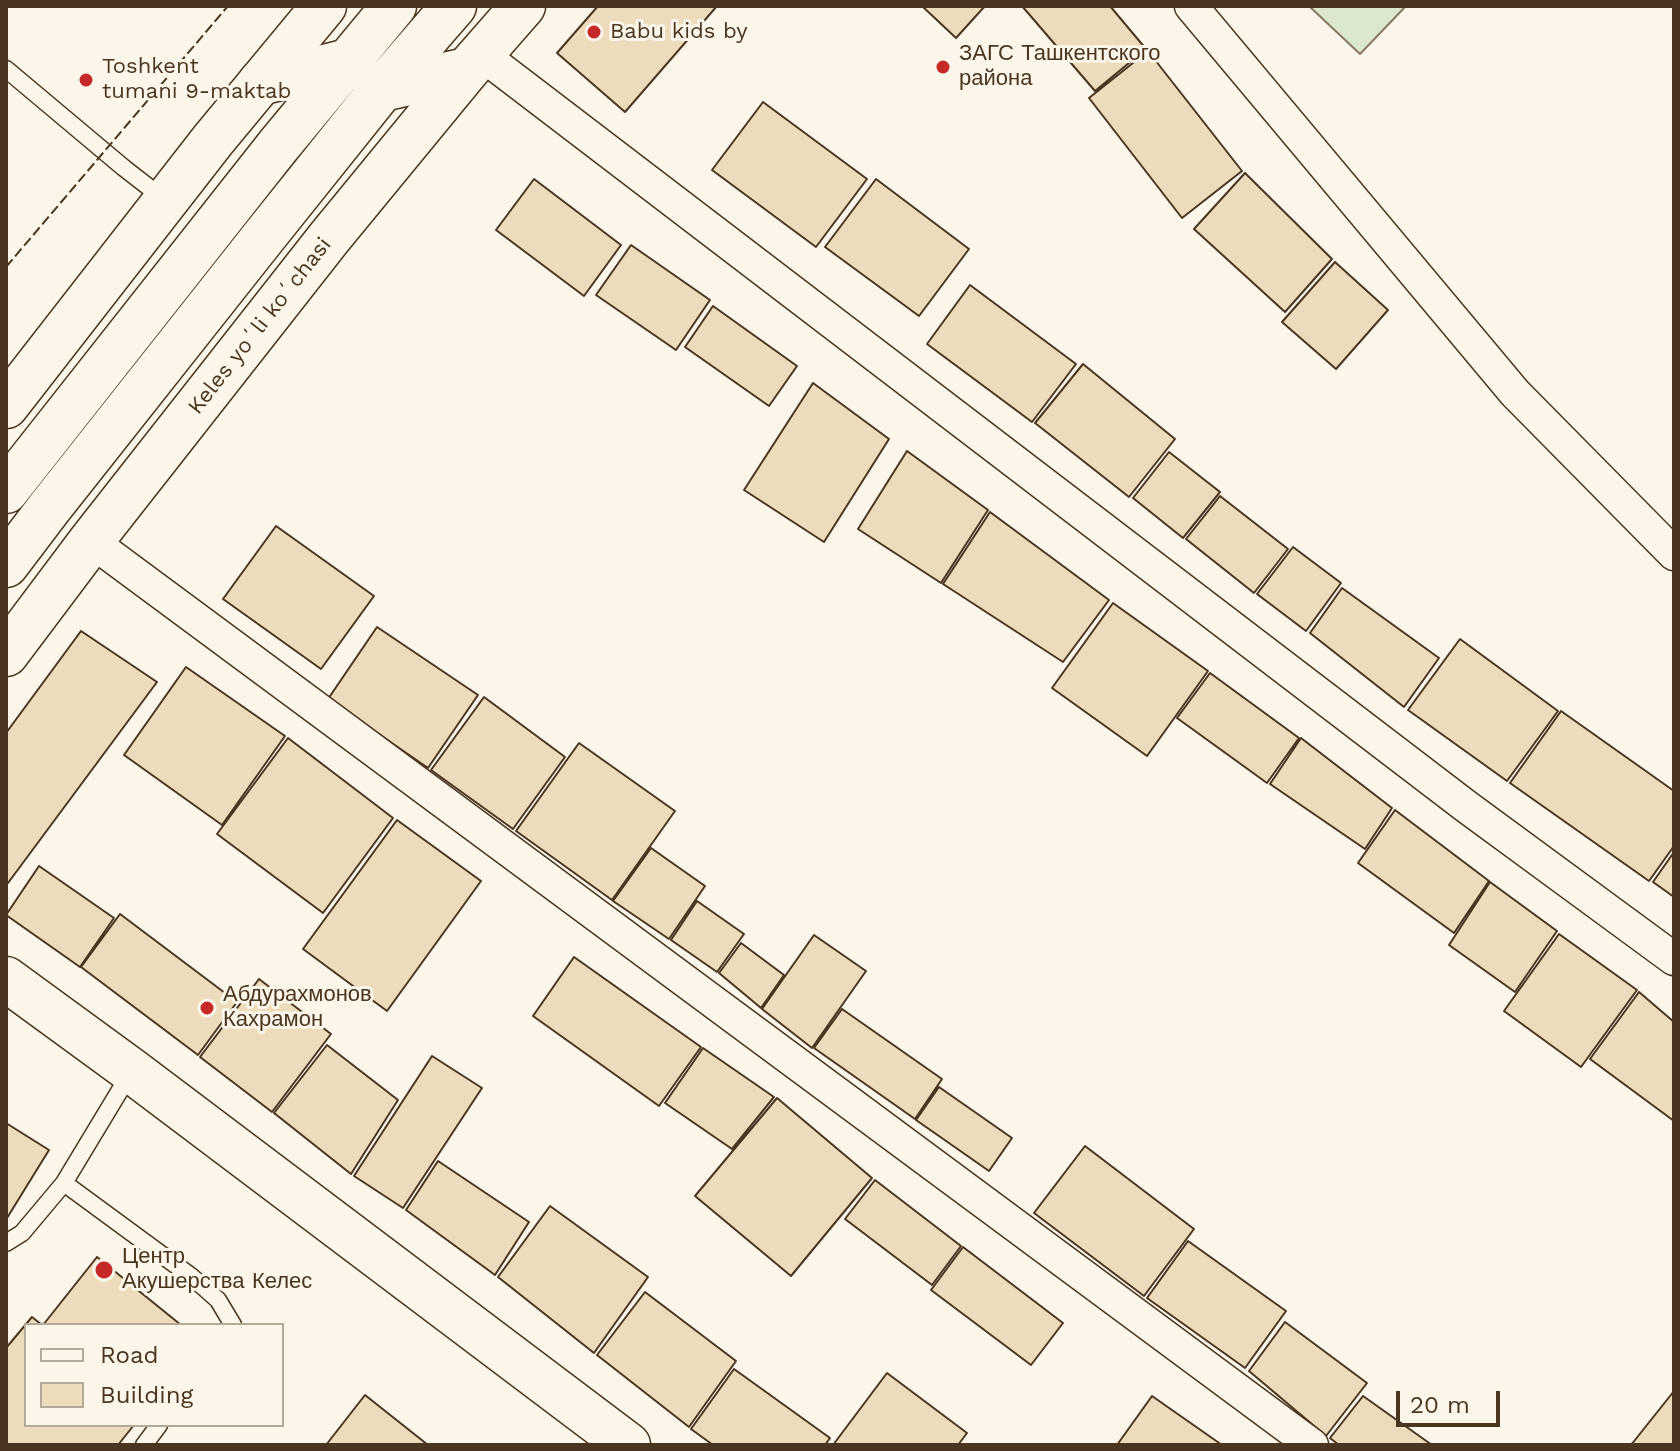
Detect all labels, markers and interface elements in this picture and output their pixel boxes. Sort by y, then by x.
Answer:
place label: Babu kids by [610,19,748,45]
marker: Babu kids by [585,23,603,41]
place label: ЗАГС Ташкентского района [959,41,1161,92]
place label: Toshkent tumani 9-maktab [102,54,291,106]
marker: ЗАГС Ташкентского района [934,58,952,76]
marker: Toshkent tumani 9-maktab [77,71,95,89]
street label: Keles yoʻli koʻchasi [183,232,337,420]
place label: Абдурахмонов Кахрамон [223,982,372,1034]
marker: Абдурахмонов Кахрамон [198,999,216,1017]
place label: Центр Акушерства Келес [122,1244,312,1296]
marker: Центр Акушерства Келес [93,1259,115,1281]
legend [24,1323,284,1427]
text: Road [100,1341,159,1369]
scale bar [1400,1375,1504,1425]
text: Building [100,1381,193,1409]
text: 20 m [1410,1391,1470,1419]

